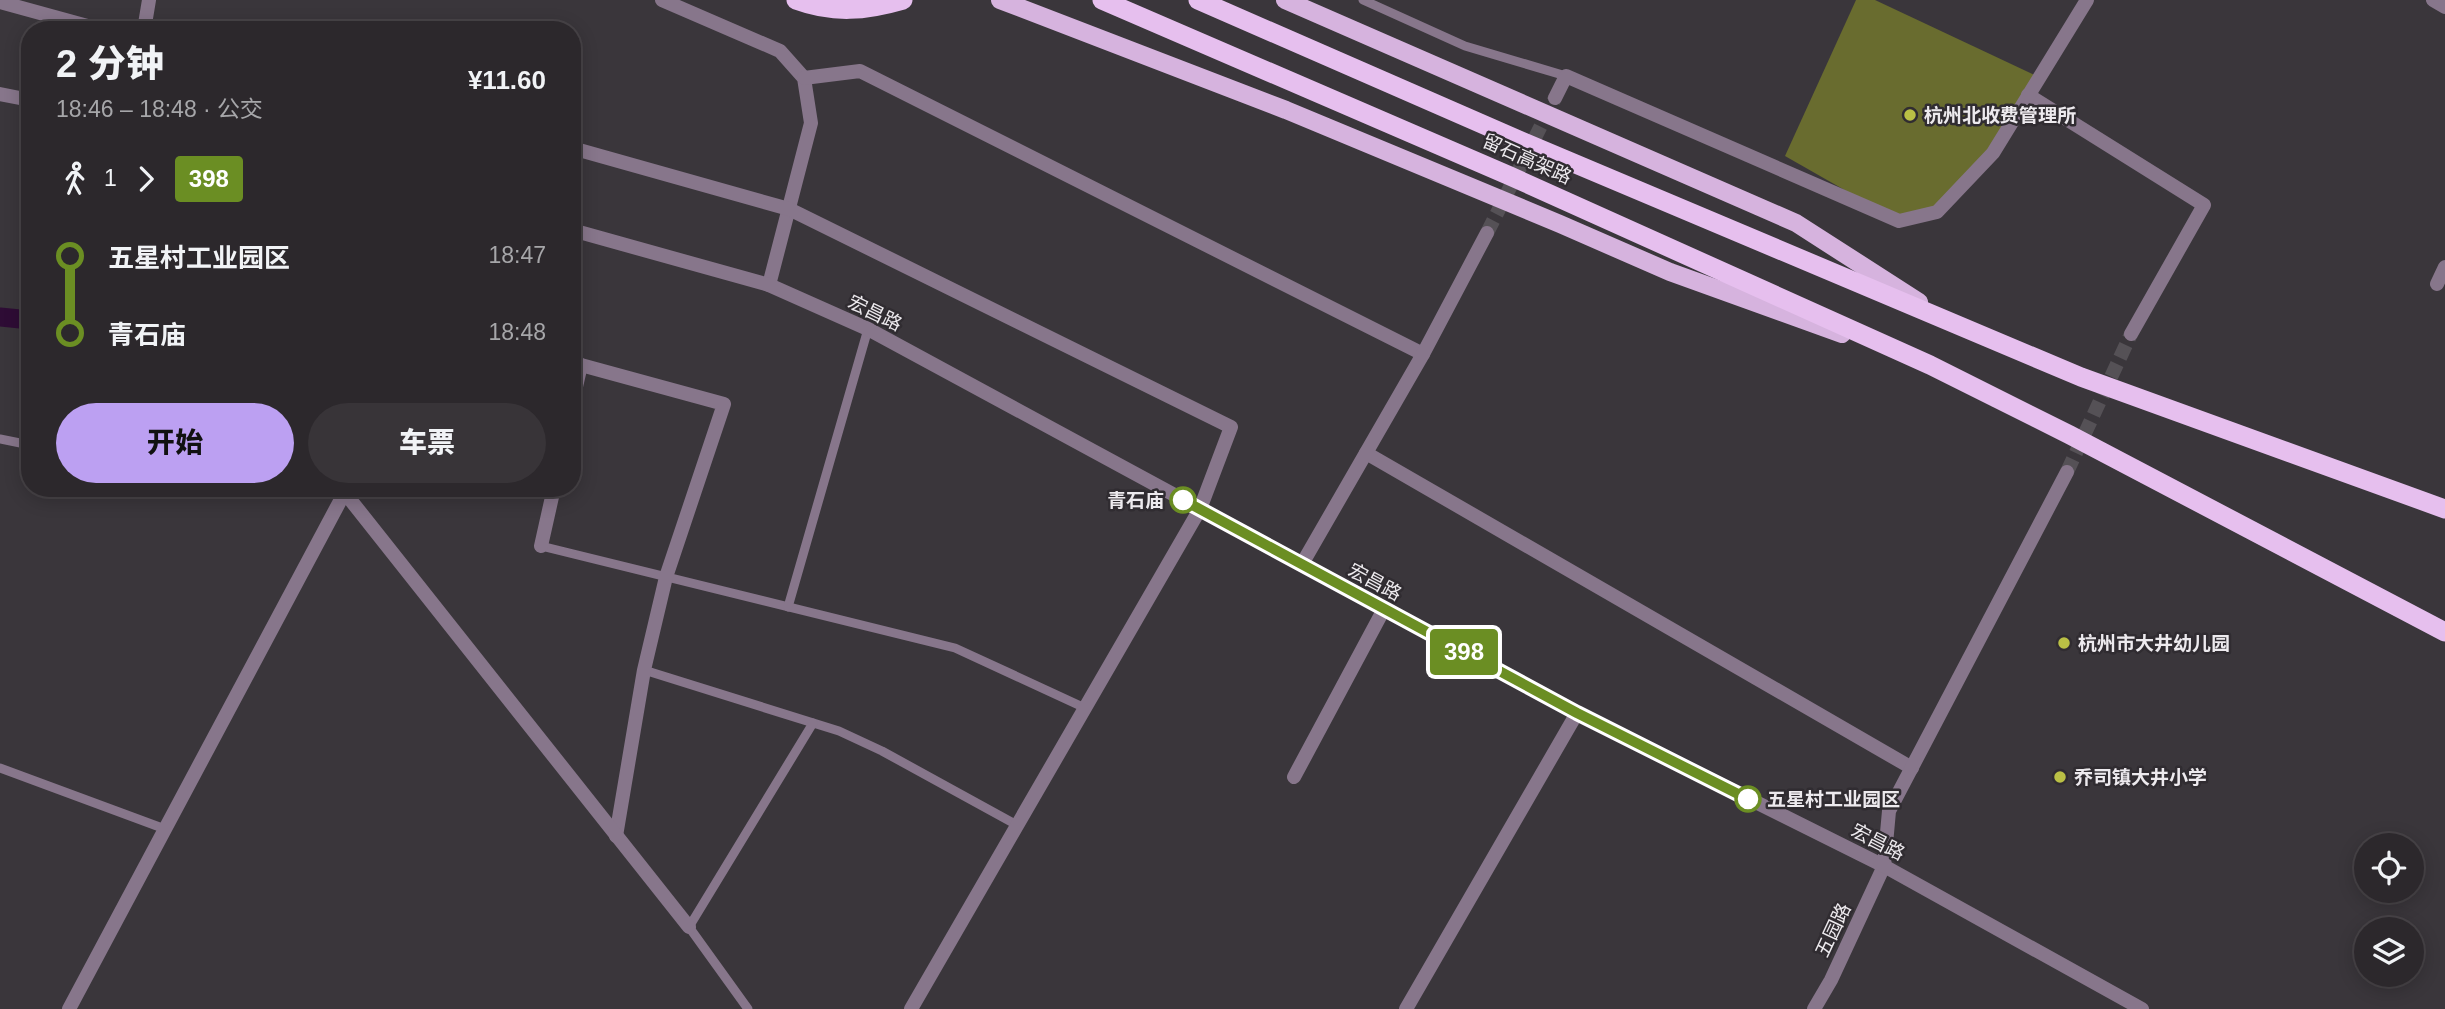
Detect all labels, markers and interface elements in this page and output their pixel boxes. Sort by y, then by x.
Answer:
text: 2 分钟 [56,43,164,85]
text: ¥11.60 [468,65,546,95]
text: 18:46 – 18:48 · 公交 [56,96,263,122]
place label: 杭州北收费管理所 [1924,105,2076,126]
marker: 杭州北收费管理所 [1902,107,1918,123]
street label: 留石高架路 [1479,130,1575,188]
icon: walk [56,160,94,198]
icon: forward [127,160,165,198]
text: 1 [104,165,117,191]
text: 398 [189,165,229,192]
text: 18:47 [488,242,546,268]
text: 五星村工业园区 [108,243,290,273]
street label: 宏昌路 [845,291,905,335]
text: 18:48 [488,319,546,345]
text: 青石庙 [108,320,186,350]
button: 开始 [56,403,294,483]
button: 车票 [308,403,546,483]
marker: 青石庙 [1170,487,1196,513]
place label: 青石庙 [1107,490,1164,511]
street label: 宏昌路 [1345,559,1405,605]
line badge: 398 [1424,629,1504,675]
place label: 杭州市大井幼儿园 [2078,633,2230,654]
marker: 杭州市大井幼儿园 [2056,635,2072,651]
text: 398 [1444,638,1484,665]
place label: 乔司镇大井小学 [2074,767,2207,788]
marker: 乔司镇大井小学 [2052,769,2068,785]
marker: 五星村工业园区 [1735,786,1761,812]
place label: 五星村工业园区 [1767,789,1900,810]
street label: 宏昌路 [1848,820,1908,864]
map controls [2354,833,2424,987]
button: locate [2354,833,2424,903]
street label: 五园路 [1811,900,1855,960]
button: layers [2354,917,2424,987]

